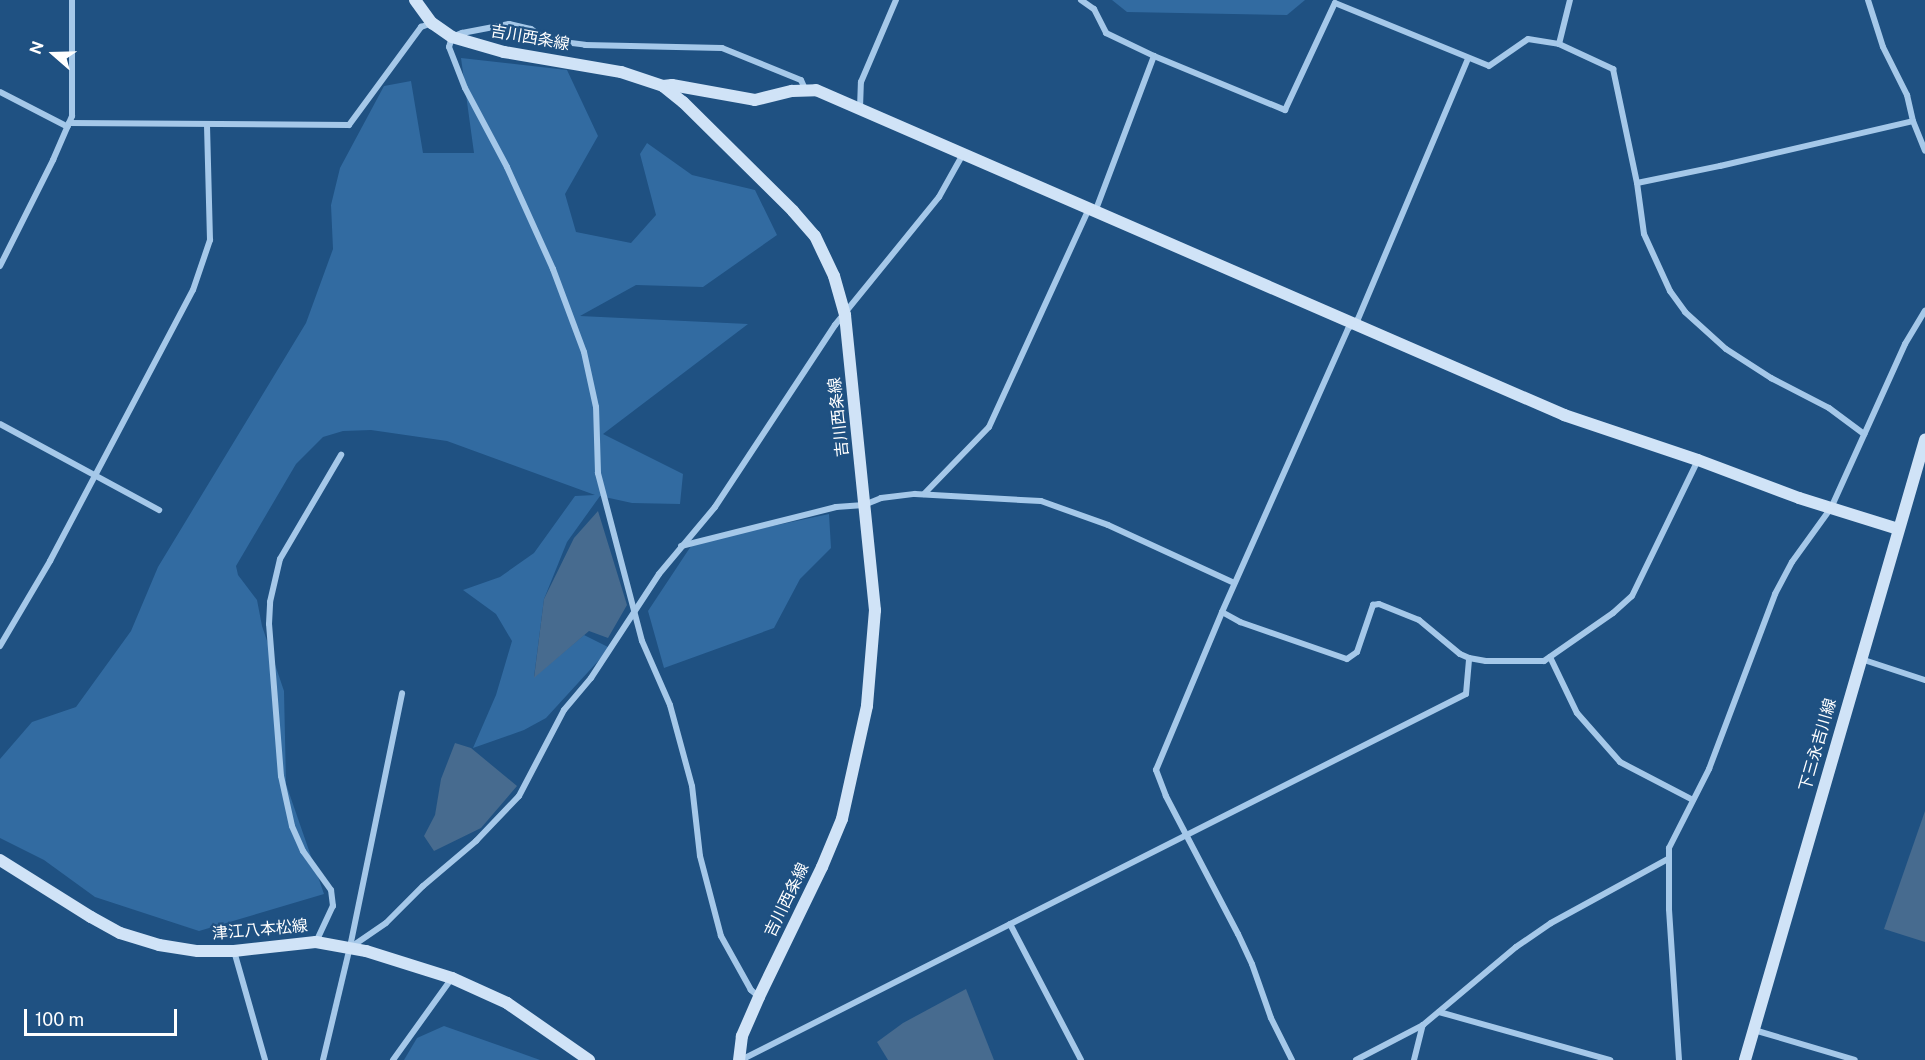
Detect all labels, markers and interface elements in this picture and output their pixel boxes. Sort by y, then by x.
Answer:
street label: 吉川西条線 [489,22,571,54]
north arrow [24,24,84,84]
text: N [26,39,48,57]
street label: 吉川西条線 [825,376,853,458]
street label: 下三永吉川線 [1796,696,1840,794]
street label: 吉川西条線 [761,860,813,940]
street label: 津江八本松線 [211,916,309,944]
scale bar [27,997,180,1035]
text: 100 m [35,1009,84,1030]

